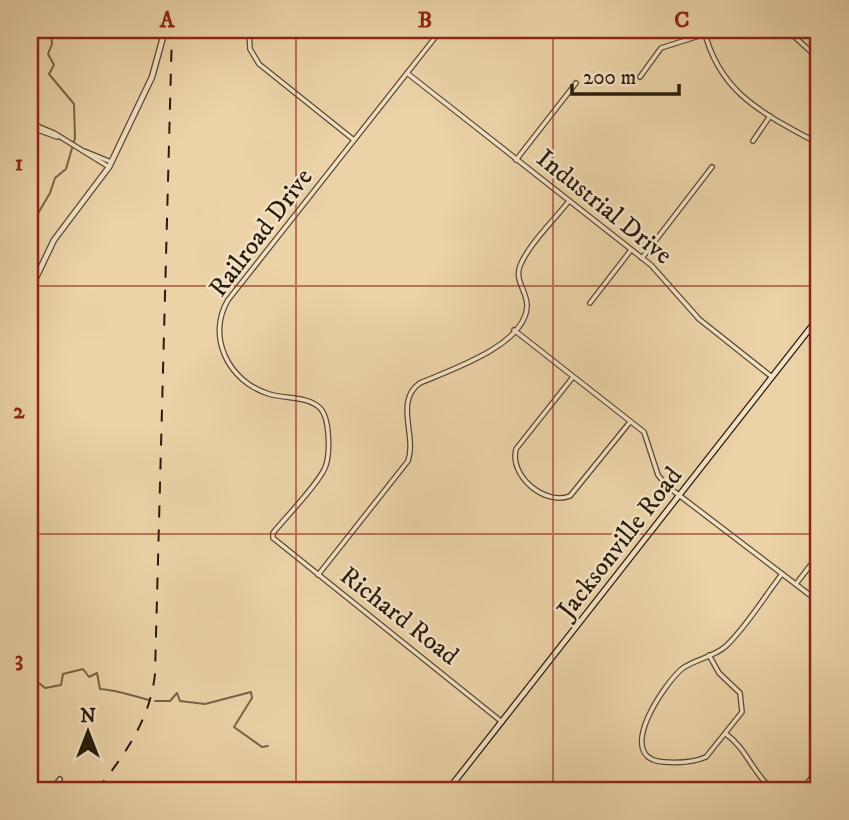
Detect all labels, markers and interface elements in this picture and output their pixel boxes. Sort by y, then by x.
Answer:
text: A [159,6,176,35]
text: B [418,6,432,35]
text: C [674,6,690,35]
scale bar [572,52,679,96]
text: 200 m [583,65,636,91]
street label: Industrial Drive [529,142,679,272]
text: 1 [15,149,23,178]
street label: Railroad Drive [202,162,320,304]
text: 2 [13,397,25,426]
street label: Jacksonville Road [549,460,690,627]
street label: Richard Road [333,560,465,673]
text: 3 [15,645,23,674]
north arrow [52,698,122,768]
text: N [80,705,96,728]

